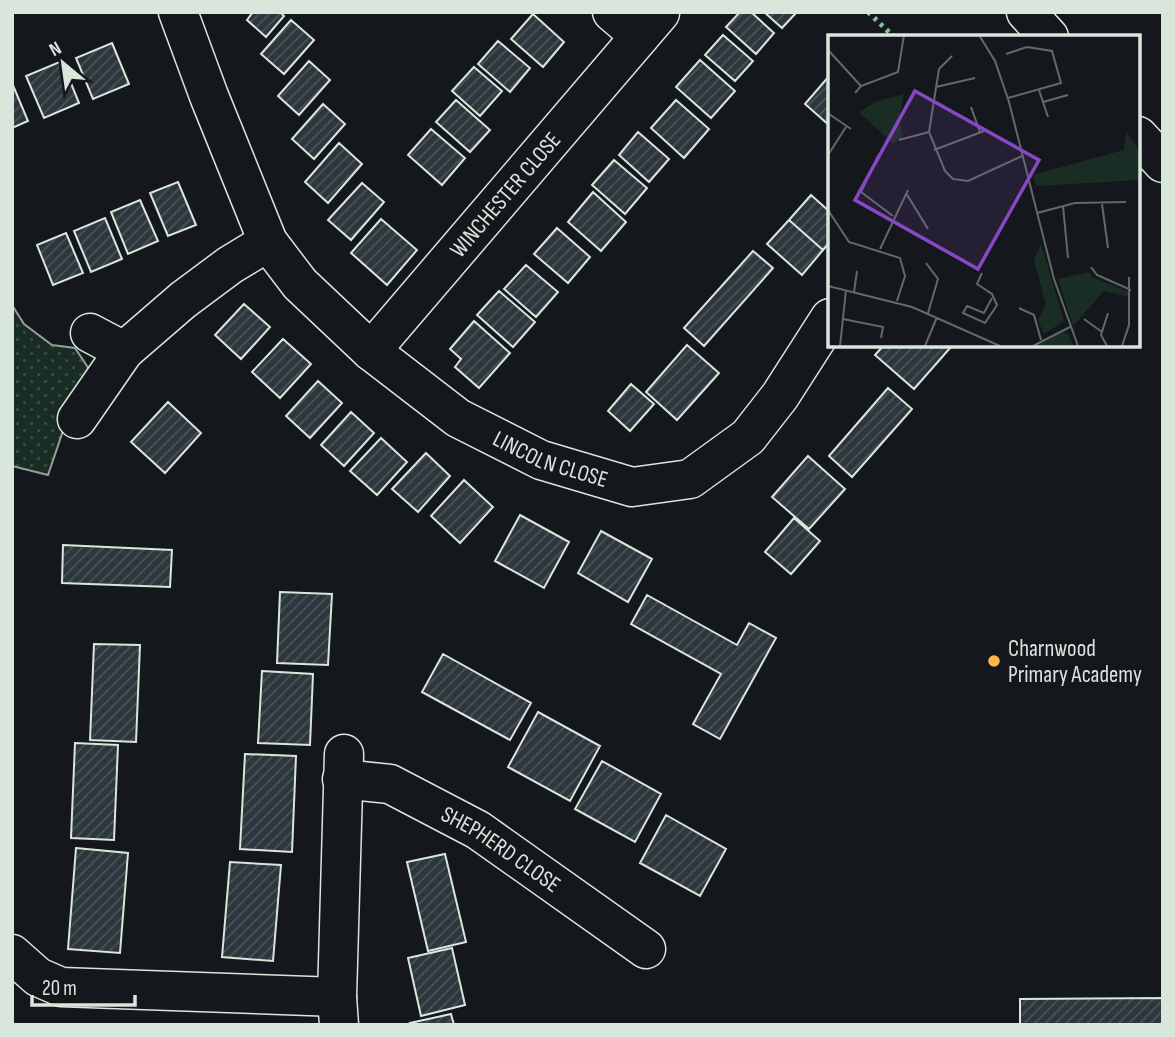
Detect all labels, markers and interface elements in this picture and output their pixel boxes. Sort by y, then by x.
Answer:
north arrow [28,28,98,98]
inset map [828,35,1140,346]
text: N [45,37,66,62]
street label: WINCHESTER CLOSE [444,127,567,264]
street label: LINCOLN CLOSE [488,425,611,494]
place label: Charnwood Primary Academy [1008,635,1142,689]
marker: Charnwood Primary Academy [986,653,1002,669]
street label: SHEPHERD CLOSE [436,800,566,899]
scale bar [32,964,135,1008]
text: 20 m [42,976,77,1001]

